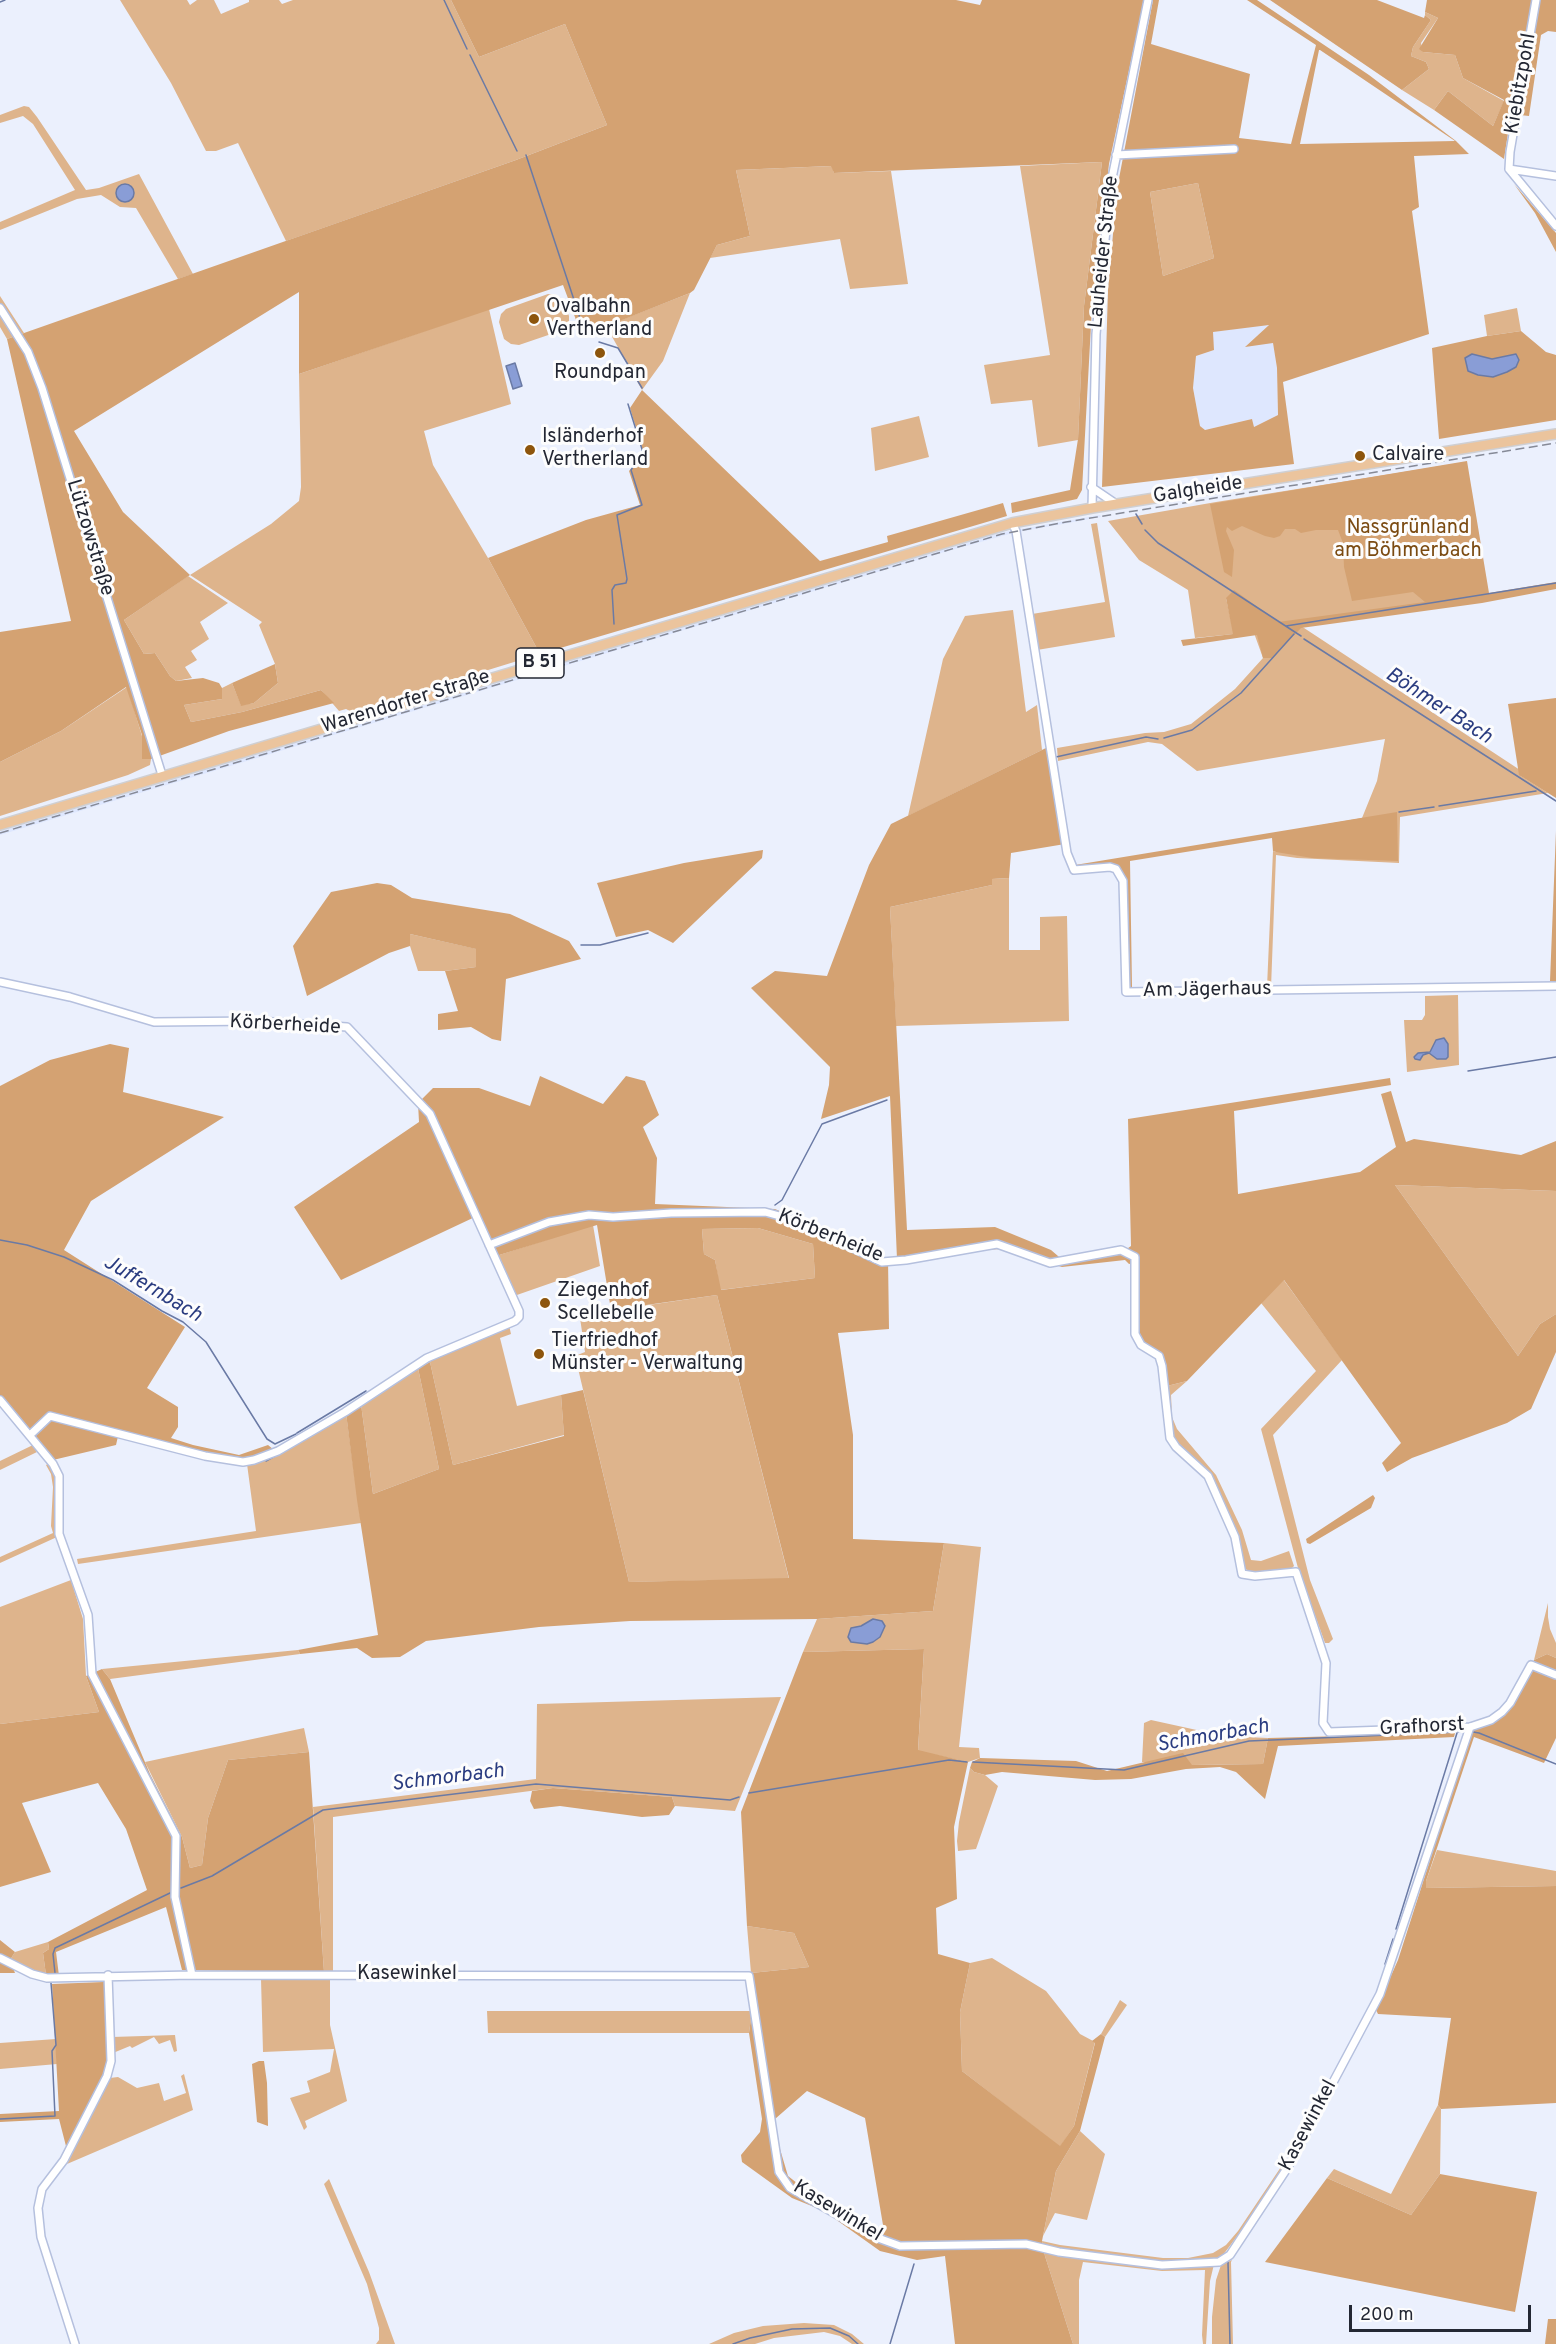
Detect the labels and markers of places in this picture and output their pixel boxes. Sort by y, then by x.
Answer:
place label: Ovalbahn Vertherland [546,296,652,343]
marker: Ovalbahn Vertherland [527,312,541,326]
marker: Roundpan [593,346,607,360]
place label: Roundpan [554,362,646,386]
place label: Isländerhof Vertherland [542,426,648,473]
marker: Isländerhof Vertherland [523,443,537,457]
place label: Calvaire [1372,444,1444,468]
marker: Calvaire [1353,449,1367,463]
place label: Ziegenhof Scellebelle [557,1280,654,1327]
marker: Ziegenhof Scellebelle [538,1296,552,1310]
place label: Tierfriedhof Münster - Verwaltung [551,1330,743,1377]
marker: Tierfriedhof Münster - Verwaltung [532,1347,546,1361]

